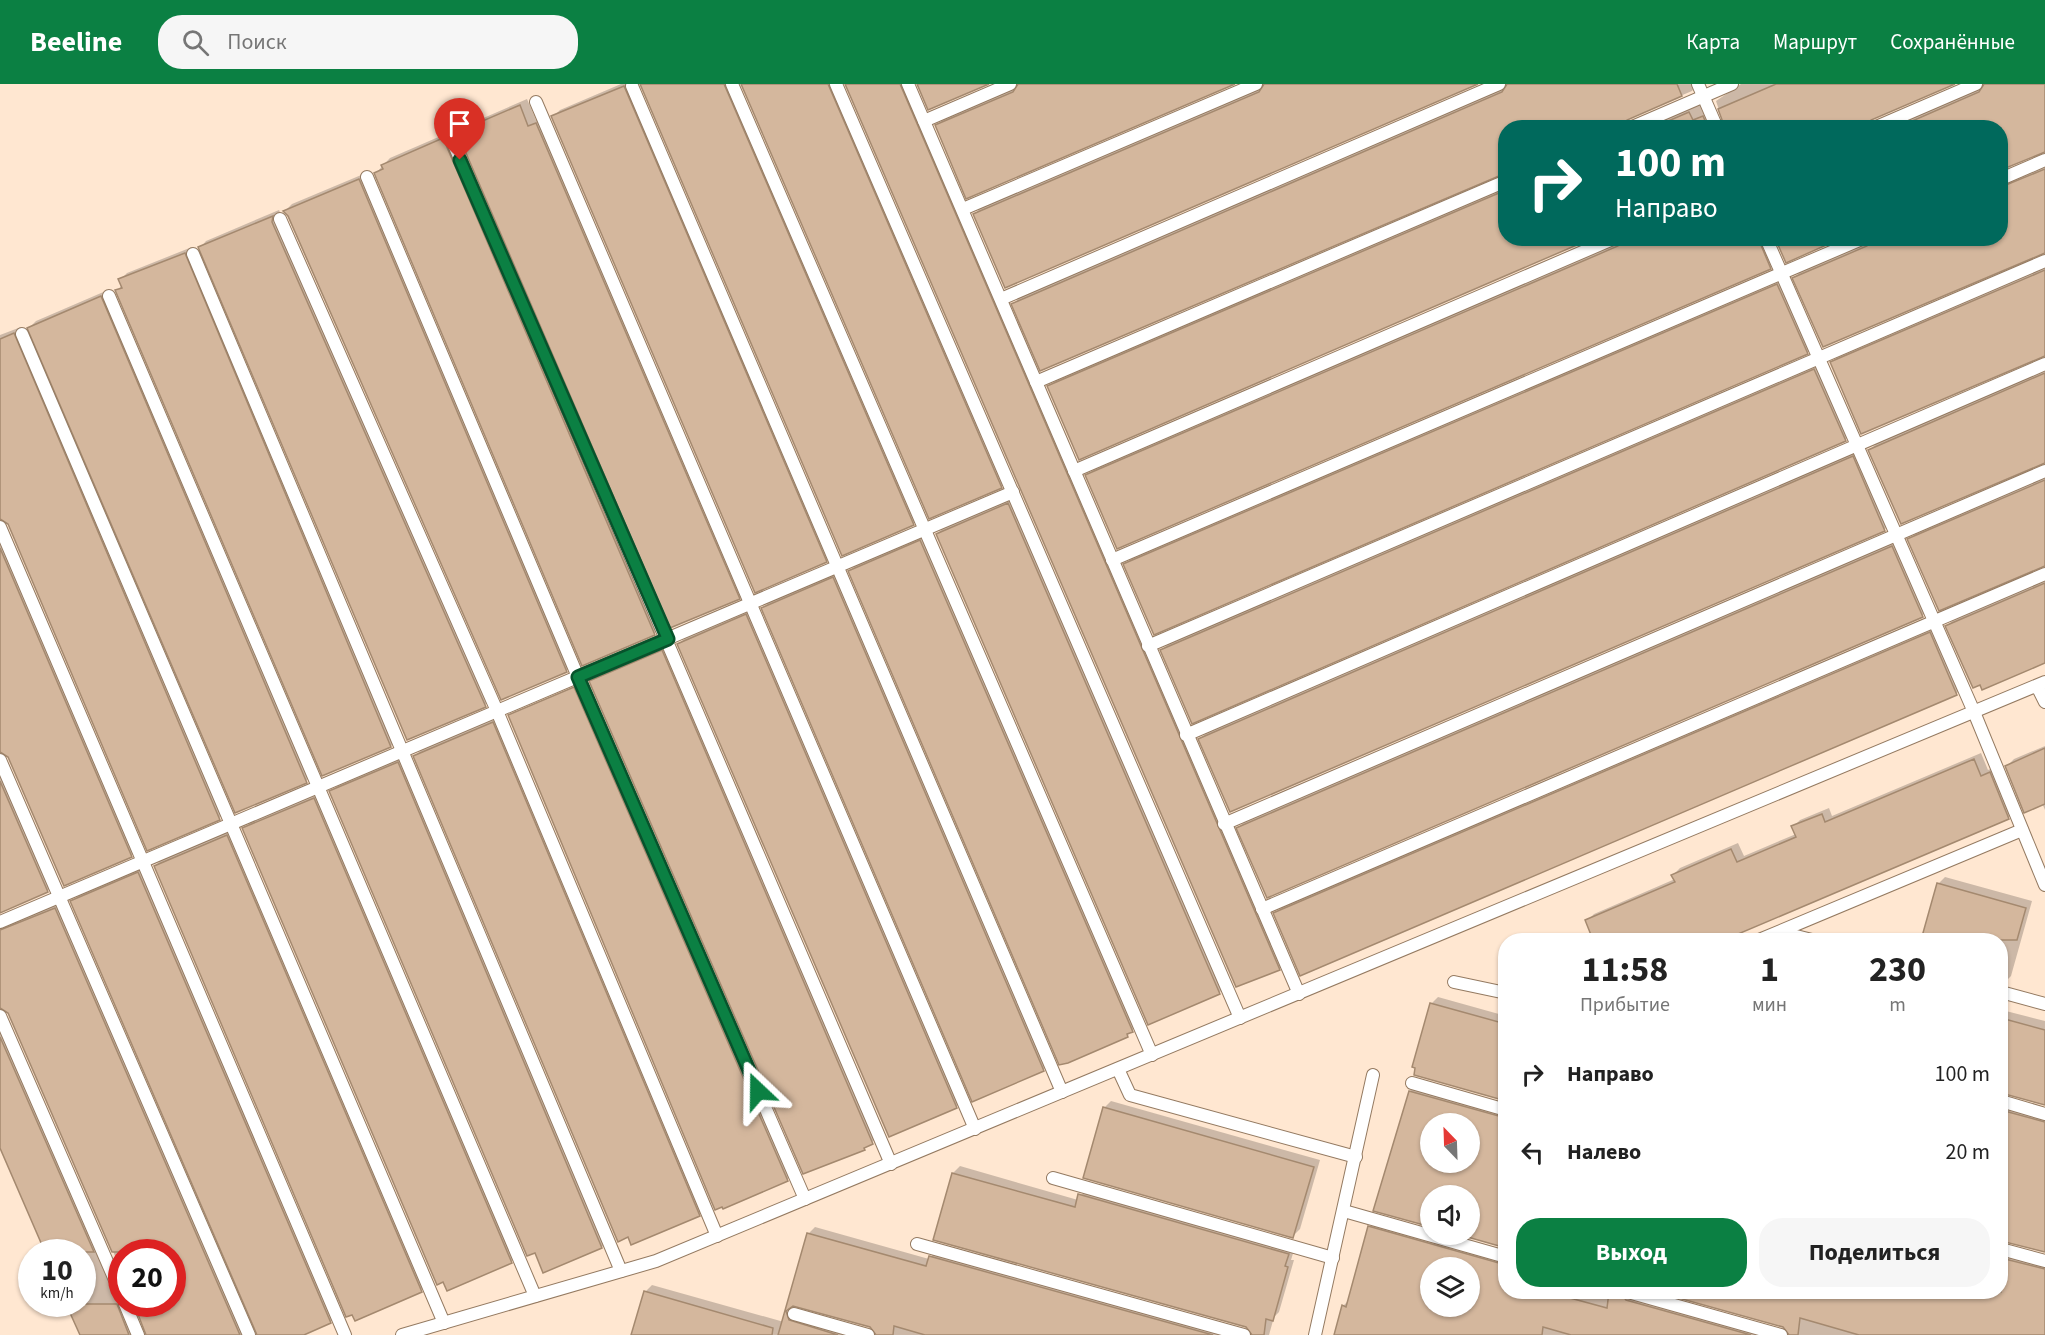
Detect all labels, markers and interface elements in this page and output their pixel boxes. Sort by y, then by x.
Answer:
search box [158,15,578,69]
text: Beeline [30,22,122,62]
icon: search [179,26,212,59]
text: Поиск [227,26,287,58]
text: Карта [1686,27,1740,57]
text: Маршрут [1773,27,1857,57]
text: Сохранённые [1890,27,2015,57]
pin [434,98,485,160]
icon: arrive [443,107,476,140]
text: 100 m [1615,133,1726,193]
icon: right [1516,144,1594,222]
text: Направо [1615,189,1718,228]
text: 11:58 [1582,944,1668,995]
text: 1 [1760,944,1779,995]
text: 230 [1869,944,1926,995]
text: Прибытие [1580,991,1670,1019]
text: мин [1752,991,1787,1019]
text: m [1889,991,1906,1019]
icon: right [1516,1058,1549,1091]
text: Направо [1567,1058,1654,1090]
text: 100 m [1935,1058,1990,1090]
position arrow [726,1059,790,1123]
north arrow [1420,1113,1480,1173]
map controls [1420,1113,1480,1317]
icon: left [1516,1136,1549,1169]
text: Налево [1567,1136,1641,1168]
text: 20 m [1945,1136,1990,1168]
button: sound [1420,1185,1480,1245]
button: Выход [1516,1218,1747,1287]
button: Поделиться [1759,1218,1990,1287]
speed limit sign: 20 [108,1239,186,1317]
text: 10 [41,1249,73,1292]
button: layers [1420,1257,1480,1317]
text: km/h [40,1283,74,1304]

